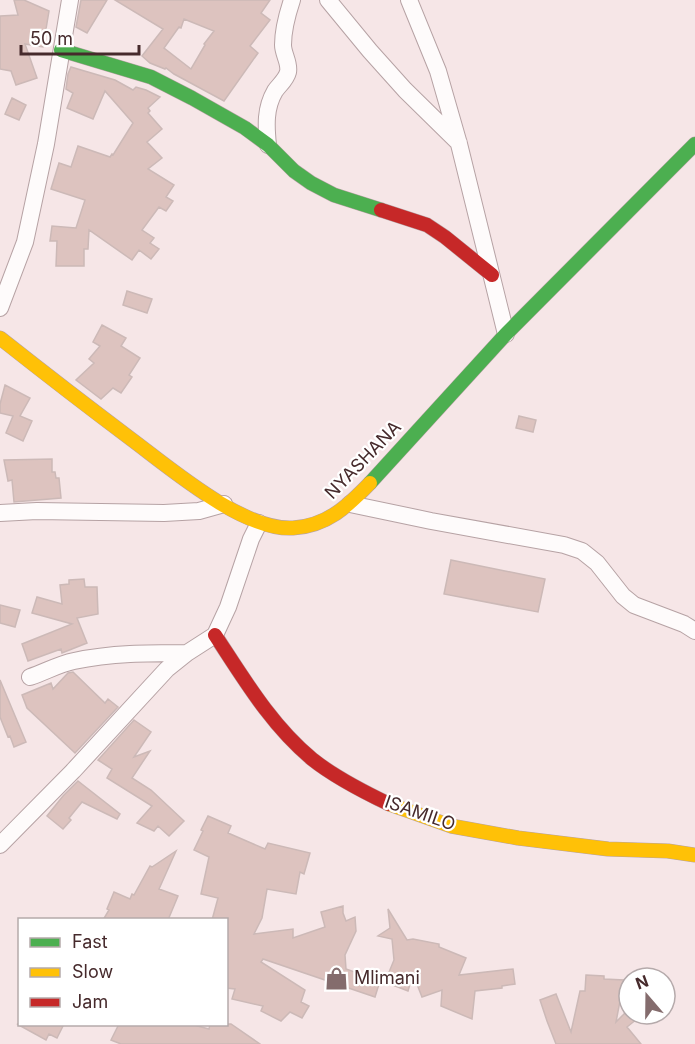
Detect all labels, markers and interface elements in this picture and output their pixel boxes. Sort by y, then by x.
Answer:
scale bar [21,18,140,56]
text: 50 m [30,28,73,49]
street label: NYASHANA [320,416,405,503]
street label: ISAMILO [382,791,458,834]
legend [18,918,228,1026]
text: Fast [72,931,108,952]
text: Slow [72,961,113,982]
shop icon: Mlimani [323,965,349,991]
north arrow [617,966,677,1026]
place label: Mlimani [354,967,420,988]
text: N [633,970,651,993]
text: Jam [72,991,108,1012]

